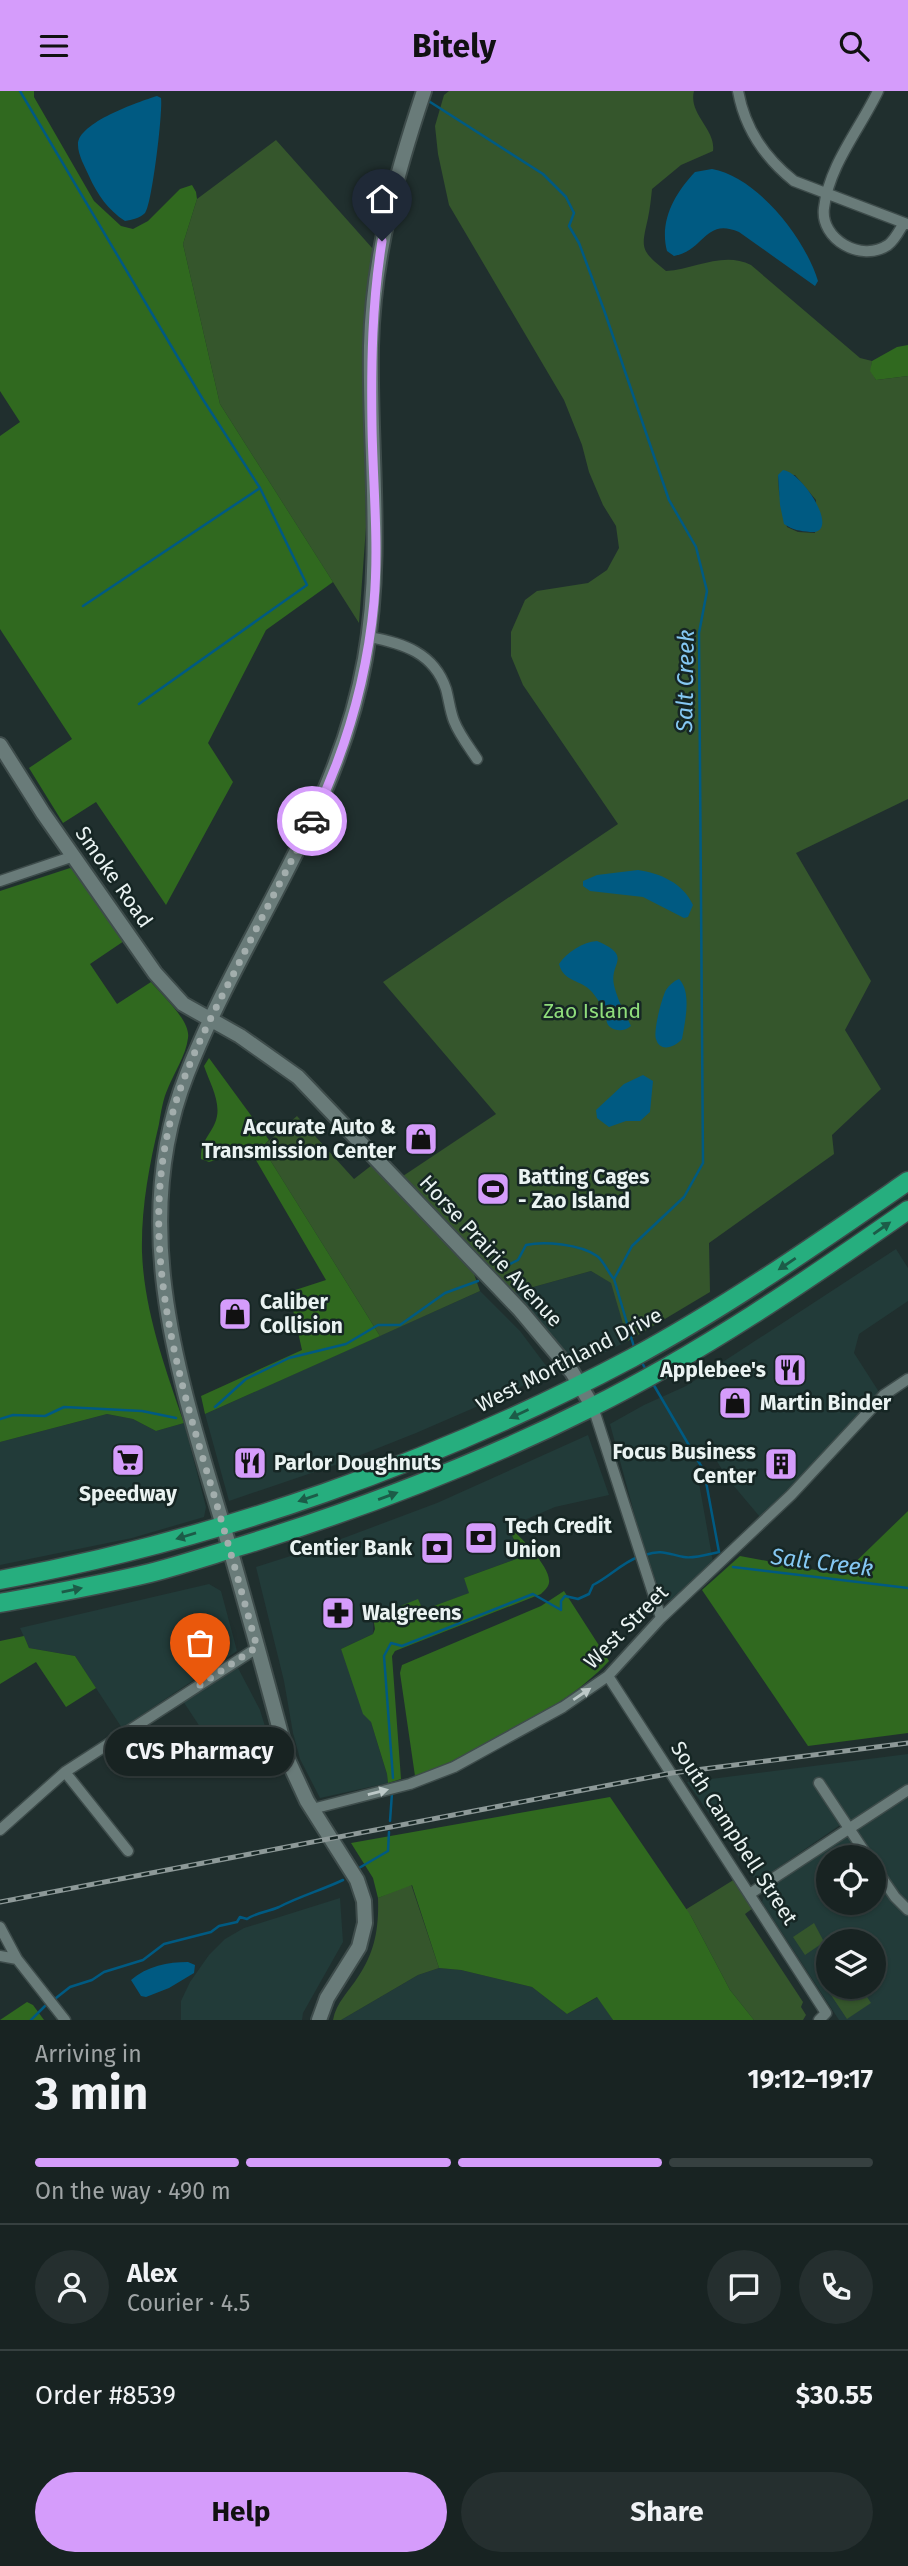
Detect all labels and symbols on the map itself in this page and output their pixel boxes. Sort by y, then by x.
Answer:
pin [352,169,412,241]
water label: Salt Creek [670,629,700,734]
courier [277,786,347,856]
street label: Smoke Road [70,821,158,933]
park label: Zao Island [543,998,641,1024]
place label: Accurate Auto & Transmission Center [202,1114,397,1164]
shop icon: Accurate Auto & Transmission Center [402,1120,440,1158]
place label: Batting Cages - Zao Island [518,1164,649,1214]
street label: Horse Prairie Avenue [414,1170,568,1332]
sports icon: Batting Cages - Zao Island [474,1170,512,1208]
one-way arrow [873,1221,891,1235]
one-way arrow [778,1257,796,1271]
place label: Caliber Collision [260,1289,343,1339]
shop icon: Caliber Collision [216,1295,254,1333]
street label: West Morthland Drive [472,1302,666,1418]
restaurant icon: Applebee's [771,1351,809,1389]
place label: Applebee's [659,1357,766,1383]
shop icon: Martin Binder [716,1384,754,1422]
place label: Martin Binder [760,1390,892,1416]
one-way arrow [509,1408,529,1420]
place label: Focus Business Center [612,1439,757,1489]
supermarket icon: Speedway [109,1441,147,1479]
restaurant icon: Parlor Doughnuts [231,1444,269,1482]
building icon: Focus Business Center [762,1445,800,1483]
place label: Parlor Doughnuts [274,1450,441,1476]
place label: Speedway [79,1481,177,1507]
one-way arrow [377,1490,398,1501]
one-way arrow [297,1493,318,1504]
place label: Tech Credit Union [505,1513,613,1563]
bank icon: Tech Credit Union [462,1519,500,1557]
bank icon: Centier Bank [418,1529,456,1567]
one-way arrow [175,1532,196,1542]
place label: Centier Bank [289,1535,412,1561]
water label: Salt Creek [768,1542,875,1582]
street label: West Street [578,1579,674,1675]
one-way arrow [61,1584,83,1595]
pharmacy icon: Walgreens [319,1594,357,1632]
place label: Walgreens [362,1600,462,1626]
pin [170,1613,230,1685]
one-way arrow [573,1687,591,1701]
callout: CVS Pharmacy [106,1727,294,1776]
street label: South Campbell Street [665,1736,803,1930]
one-way arrow [367,1786,389,1797]

